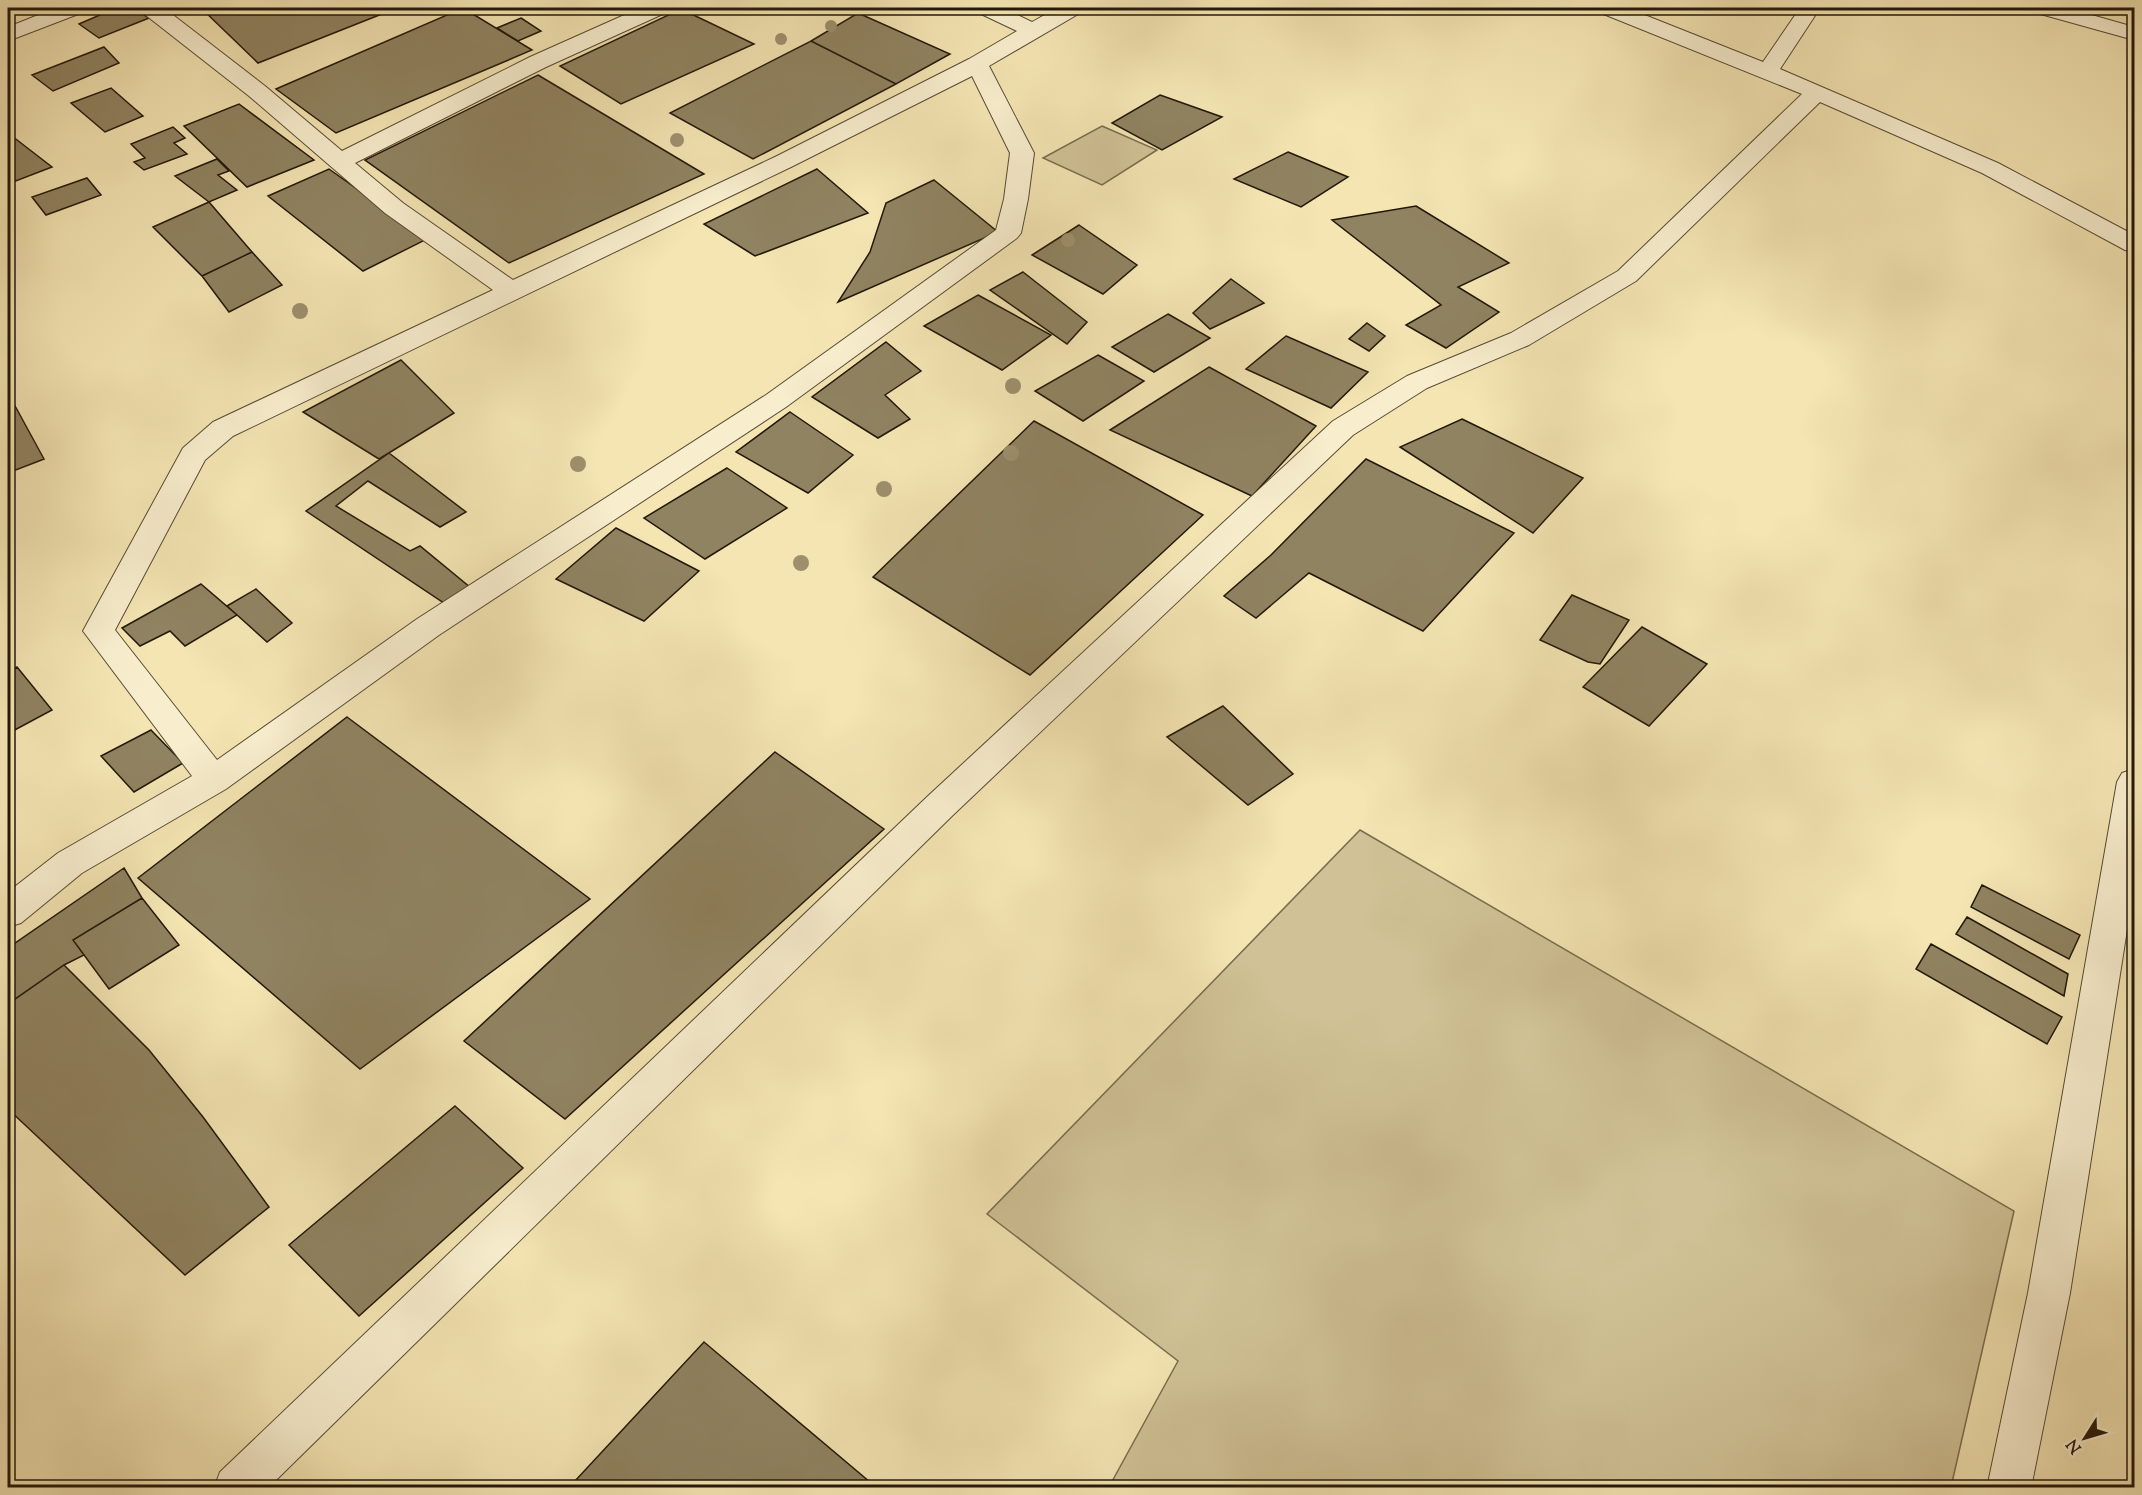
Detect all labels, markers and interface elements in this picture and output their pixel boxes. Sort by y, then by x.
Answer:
north arrow [2055,1408,2115,1468]
text: N [2062,1433,2088,1458]

